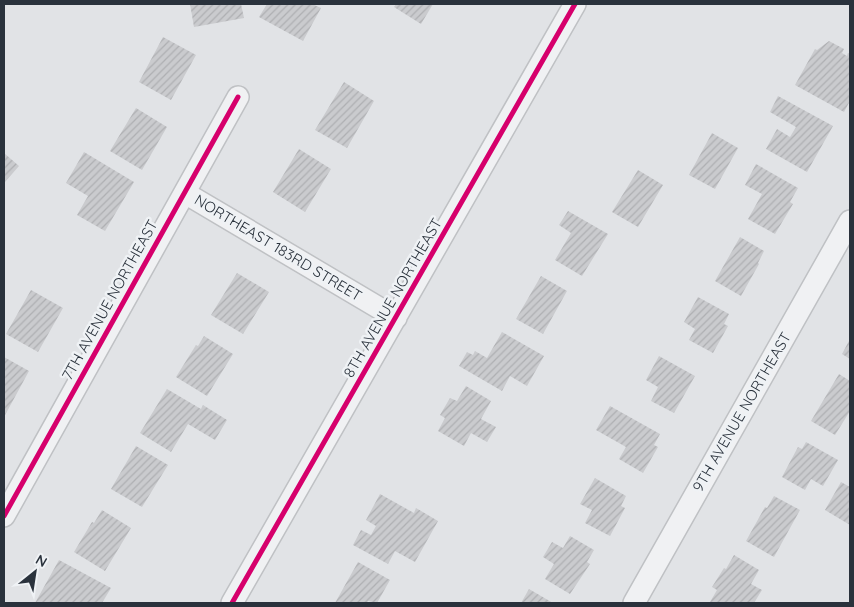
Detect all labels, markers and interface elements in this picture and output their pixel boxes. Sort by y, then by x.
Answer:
street label: NORTHEAST 183RD STREET [191,190,365,305]
street label: 8TH AVENUE NORTHEAST [339,215,446,381]
street label: 7TH AVENUE NORTHEAST [57,216,162,383]
street label: 9TH AVENUE NORTHEAST [688,329,795,495]
north arrow [10,547,60,597]
text: N [33,550,50,571]

